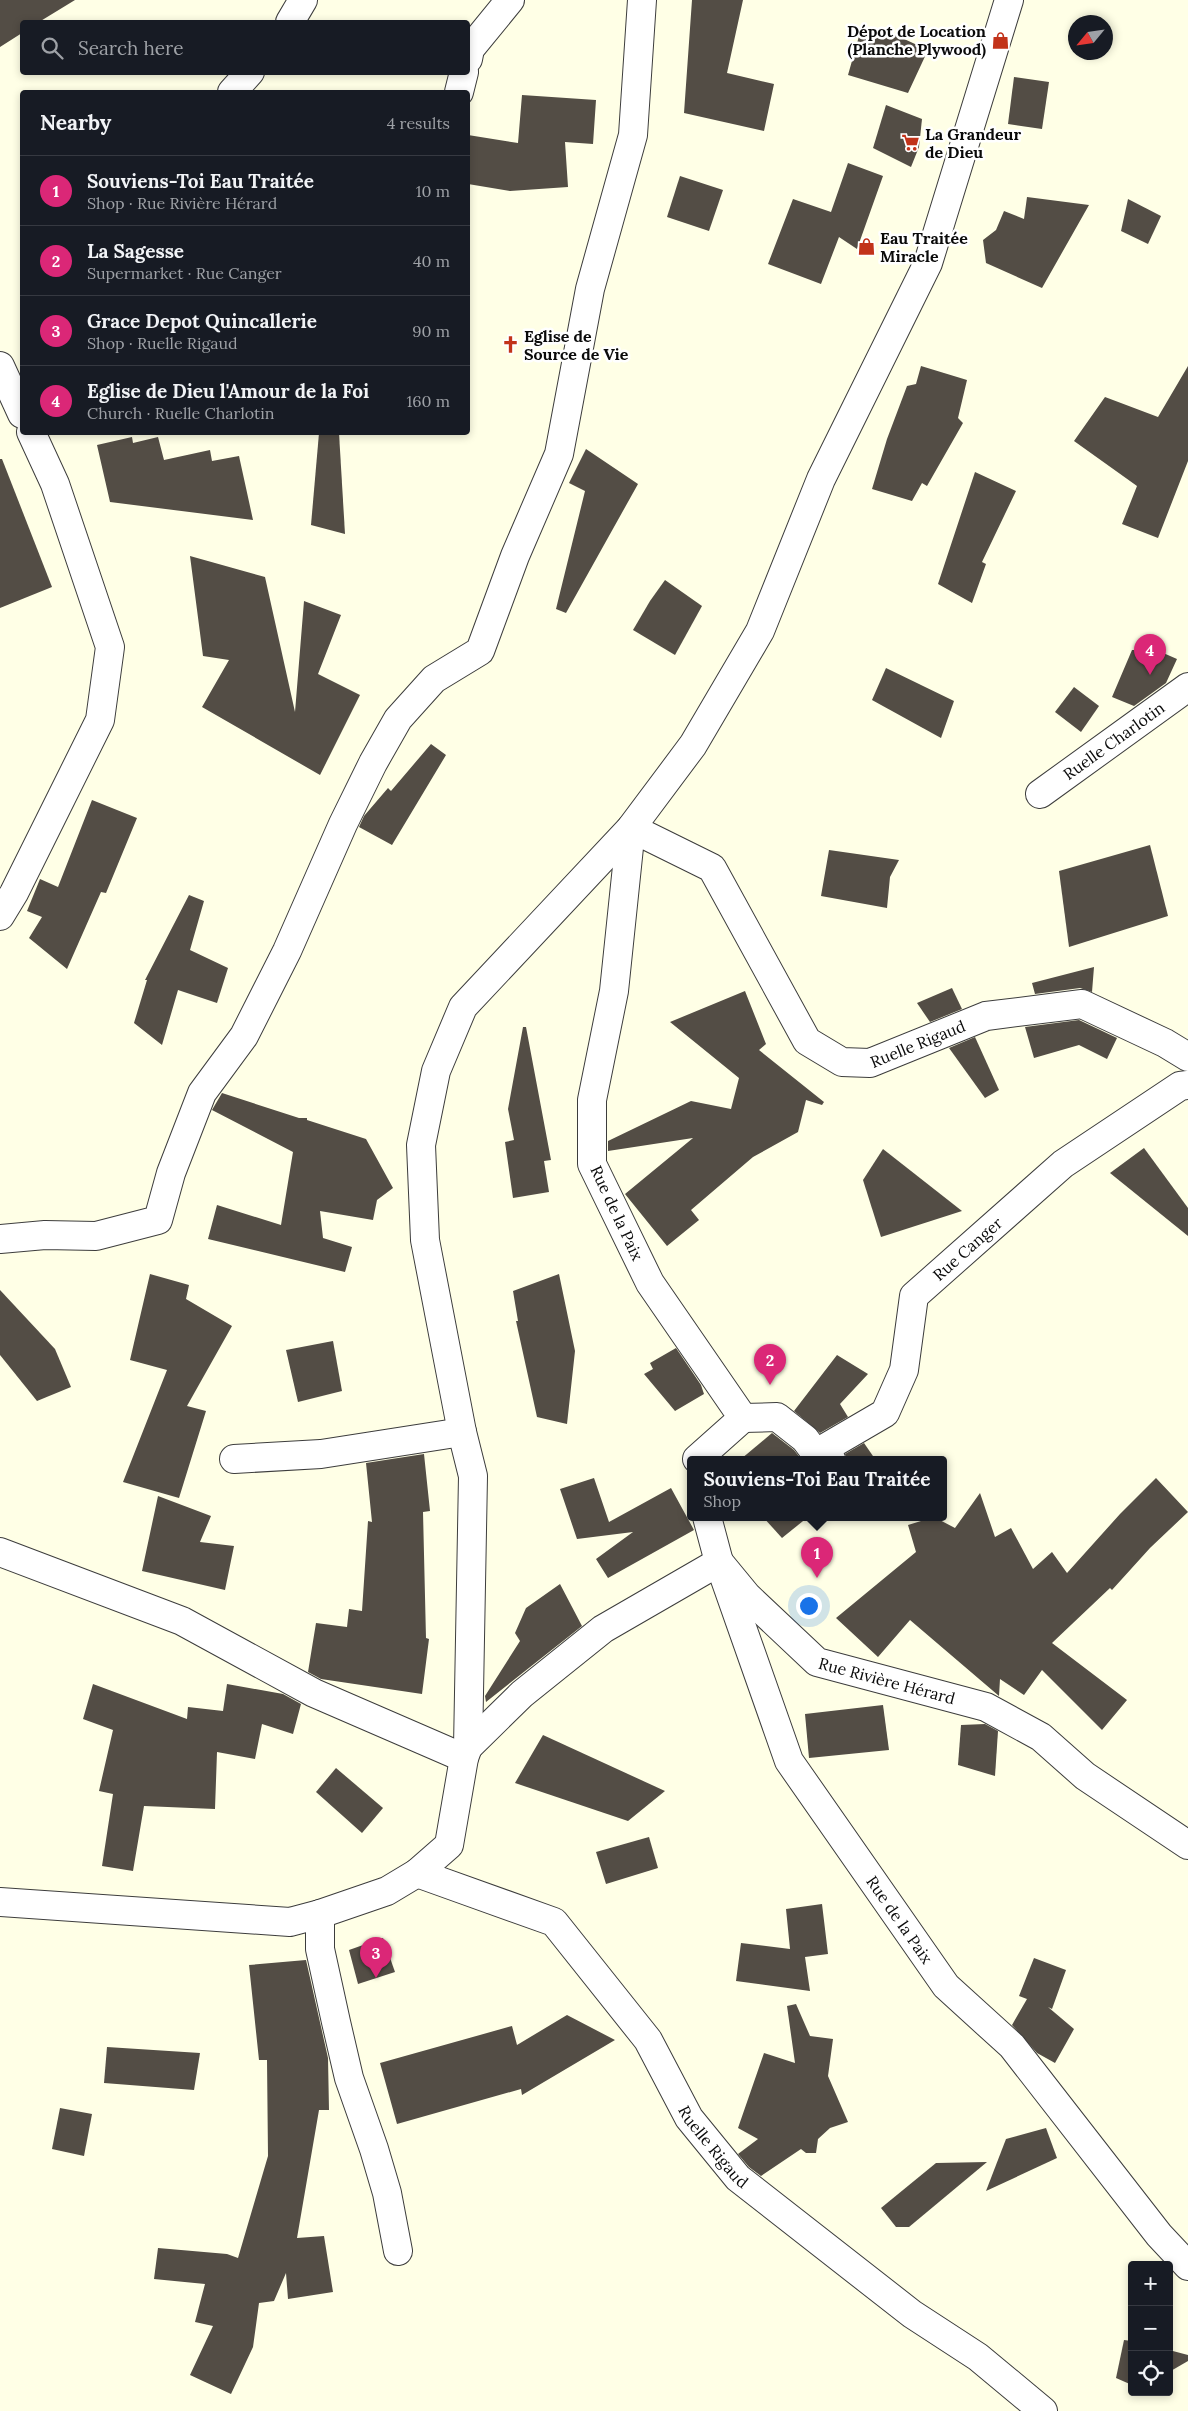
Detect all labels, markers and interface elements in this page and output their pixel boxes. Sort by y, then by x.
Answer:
north arrow [1068,15,1113,60]
search box [20,20,470,75]
place label: Dépot de Location (Planche Plywood) [847,21,986,60]
shop icon: Dépot de Location (Planche Plywood) [990,30,1010,50]
icon: search [38,34,66,62]
text: Search here [78,36,184,60]
text: Nearby [40,109,111,136]
text: 4 results [387,113,450,133]
place label: La Grandeur de Dieu [925,124,1021,162]
supermarket icon: La Grandeur de Dieu [901,133,921,153]
text: Souviens-Toi Eau Traitée [87,169,314,193]
text: 1 [53,181,59,201]
text: 10 m [416,181,450,201]
text: Shop · Rue Rivière Hérard [87,193,277,213]
place label: Eau Traitée Miracle [880,228,968,266]
shop icon: Eau Traitée Miracle [856,237,876,257]
text: La Sagesse [87,239,184,263]
text: 2 [52,251,60,271]
text: 40 m [413,251,450,271]
text: Supermarket · Rue Canger [87,263,282,283]
text: Grace Depot Quincallerie [87,309,317,333]
text: 3 [52,321,60,341]
text: 90 m [412,321,450,341]
place label: Eglise de Source de Vie [524,326,629,364]
text: Shop · Ruelle Rigaud [87,333,238,353]
church icon: Eglise de Source de Vie [500,335,520,355]
text: Eglise de Dieu l'Amour de la Foi [87,379,369,403]
text: 4 [52,391,60,411]
text: 160 m [406,391,450,411]
text: Church · Ruelle Charlotin [87,403,275,423]
pin: 4 [1134,634,1166,675]
street label: Ruelle Charlotin [1059,697,1168,784]
street label: Ruelle Rigaud [867,1015,968,1072]
street label: Rue de la Paix [586,1162,648,1264]
street label: Rue Canger [929,1213,1006,1285]
pin: 2 [754,1344,786,1385]
popup [687,1456,947,1521]
text: Souviens-Toi Eau Traitée [703,1467,931,1491]
text: Shop [703,1491,741,1511]
pin: 1 [801,1537,833,1578]
your location [796,1593,822,1619]
street label: Rue Rivière Hérard [816,1653,958,1708]
street label: Rue de la Paix [862,1872,938,1968]
pin: 3 [360,1937,392,1978]
street label: Ruelle Rigaud [674,2102,753,2193]
map controls [1128,2261,1173,2396]
button: + [1128,2261,1173,2306]
button: − [1128,2306,1173,2351]
button: locate [1128,2351,1173,2396]

